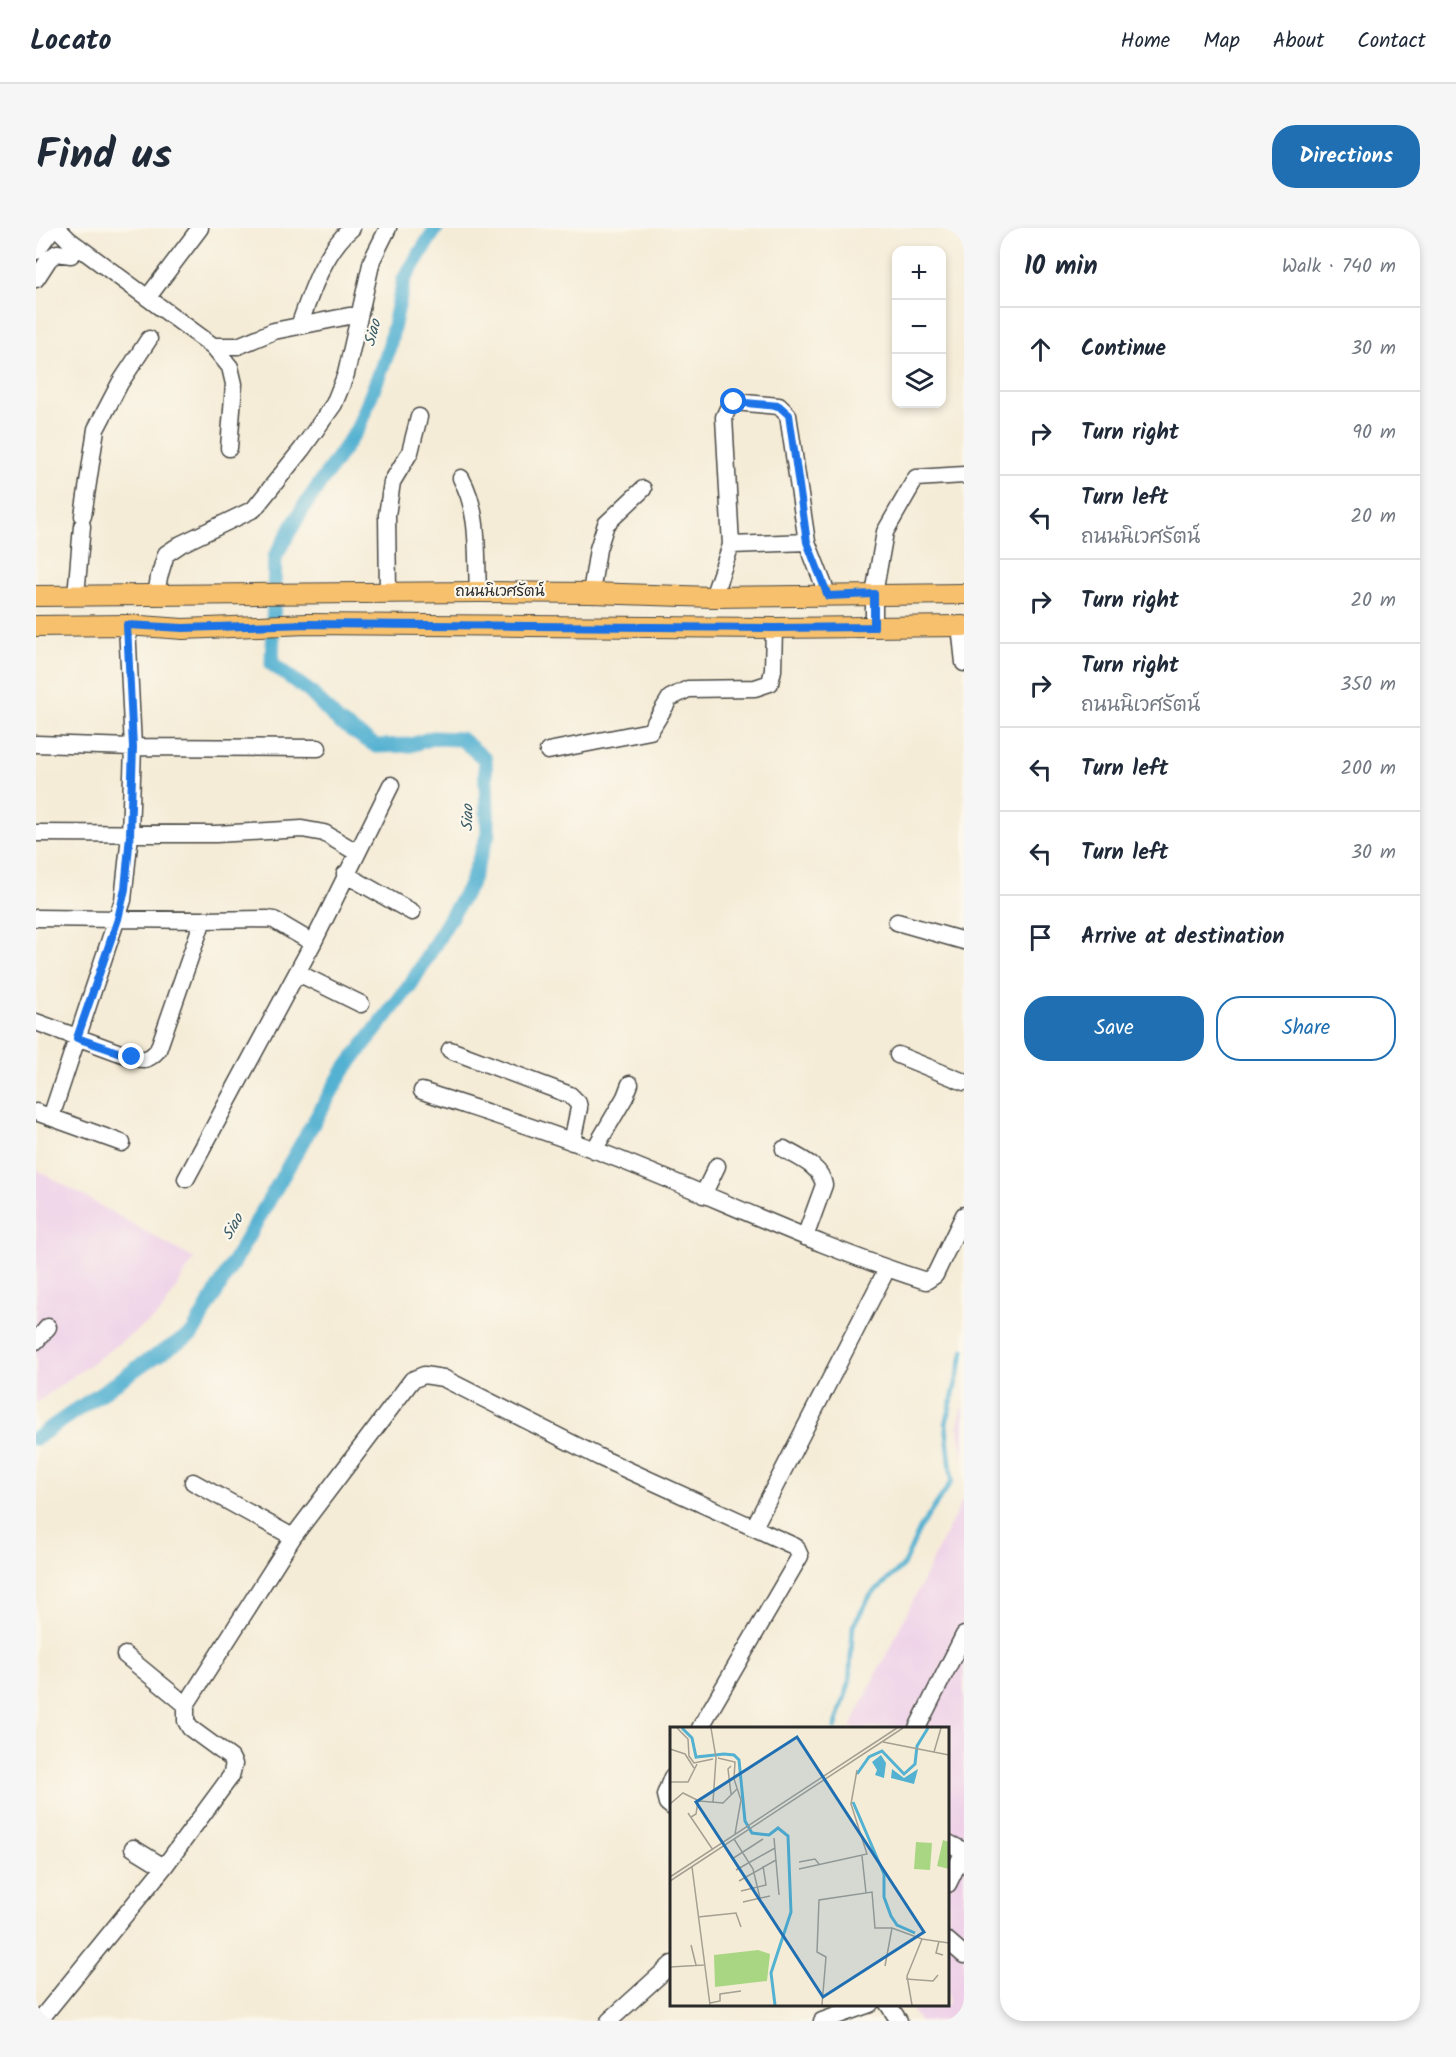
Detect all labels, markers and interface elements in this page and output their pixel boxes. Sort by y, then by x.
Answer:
text: Locato [30,19,111,64]
text: Home [1121,25,1170,58]
text: Map [1203,25,1240,58]
text: About [1273,25,1324,58]
text: Contact [1357,25,1426,58]
text: Find us [36,123,172,190]
button: Directions [1272,125,1420,188]
map controls [892,246,946,408]
button: + [892,246,946,300]
text: 10 min [1024,246,1098,288]
text: Walk · 740 m [1282,251,1396,283]
button: − [892,300,946,354]
water label: Siao [358,315,389,349]
text: Continue [1081,332,1166,367]
icon: ahead [1024,333,1057,366]
text: 30 m [1351,333,1396,365]
button: layers [892,354,946,408]
route start [720,388,746,414]
text: Turn right [1081,416,1179,451]
icon: right [1024,417,1057,450]
text: 90 m [1352,417,1396,449]
text: Turn left [1081,481,1168,516]
icon: left [1024,501,1057,534]
text: 20 m [1350,501,1396,533]
text: ถนนนิเวศรัตน์ [1081,522,1200,554]
street label: ถนนนิเวศรัตน์ [455,580,545,604]
text: Turn right [1081,584,1179,619]
icon: right [1024,585,1057,618]
text: 20 m [1350,585,1396,617]
text: Turn right [1081,649,1179,684]
icon: right [1024,669,1057,702]
text: 350 m [1340,669,1396,701]
text: ถนนนิเวศรัตน์ [1081,690,1200,722]
text: Turn left [1081,752,1168,787]
icon: left [1024,753,1057,786]
text: 200 m [1340,753,1396,785]
water label: Siao [455,803,481,832]
text: Turn left [1081,836,1168,871]
icon: left [1024,837,1057,870]
text: 30 m [1351,837,1396,869]
text: Arrive at destination [1081,920,1284,955]
icon: arrive [1024,921,1057,954]
button: Save [1024,996,1204,1061]
button: Share [1216,996,1396,1061]
route end [118,1043,144,1069]
water label: Siao [215,1208,251,1245]
inset map [670,1727,949,2006]

